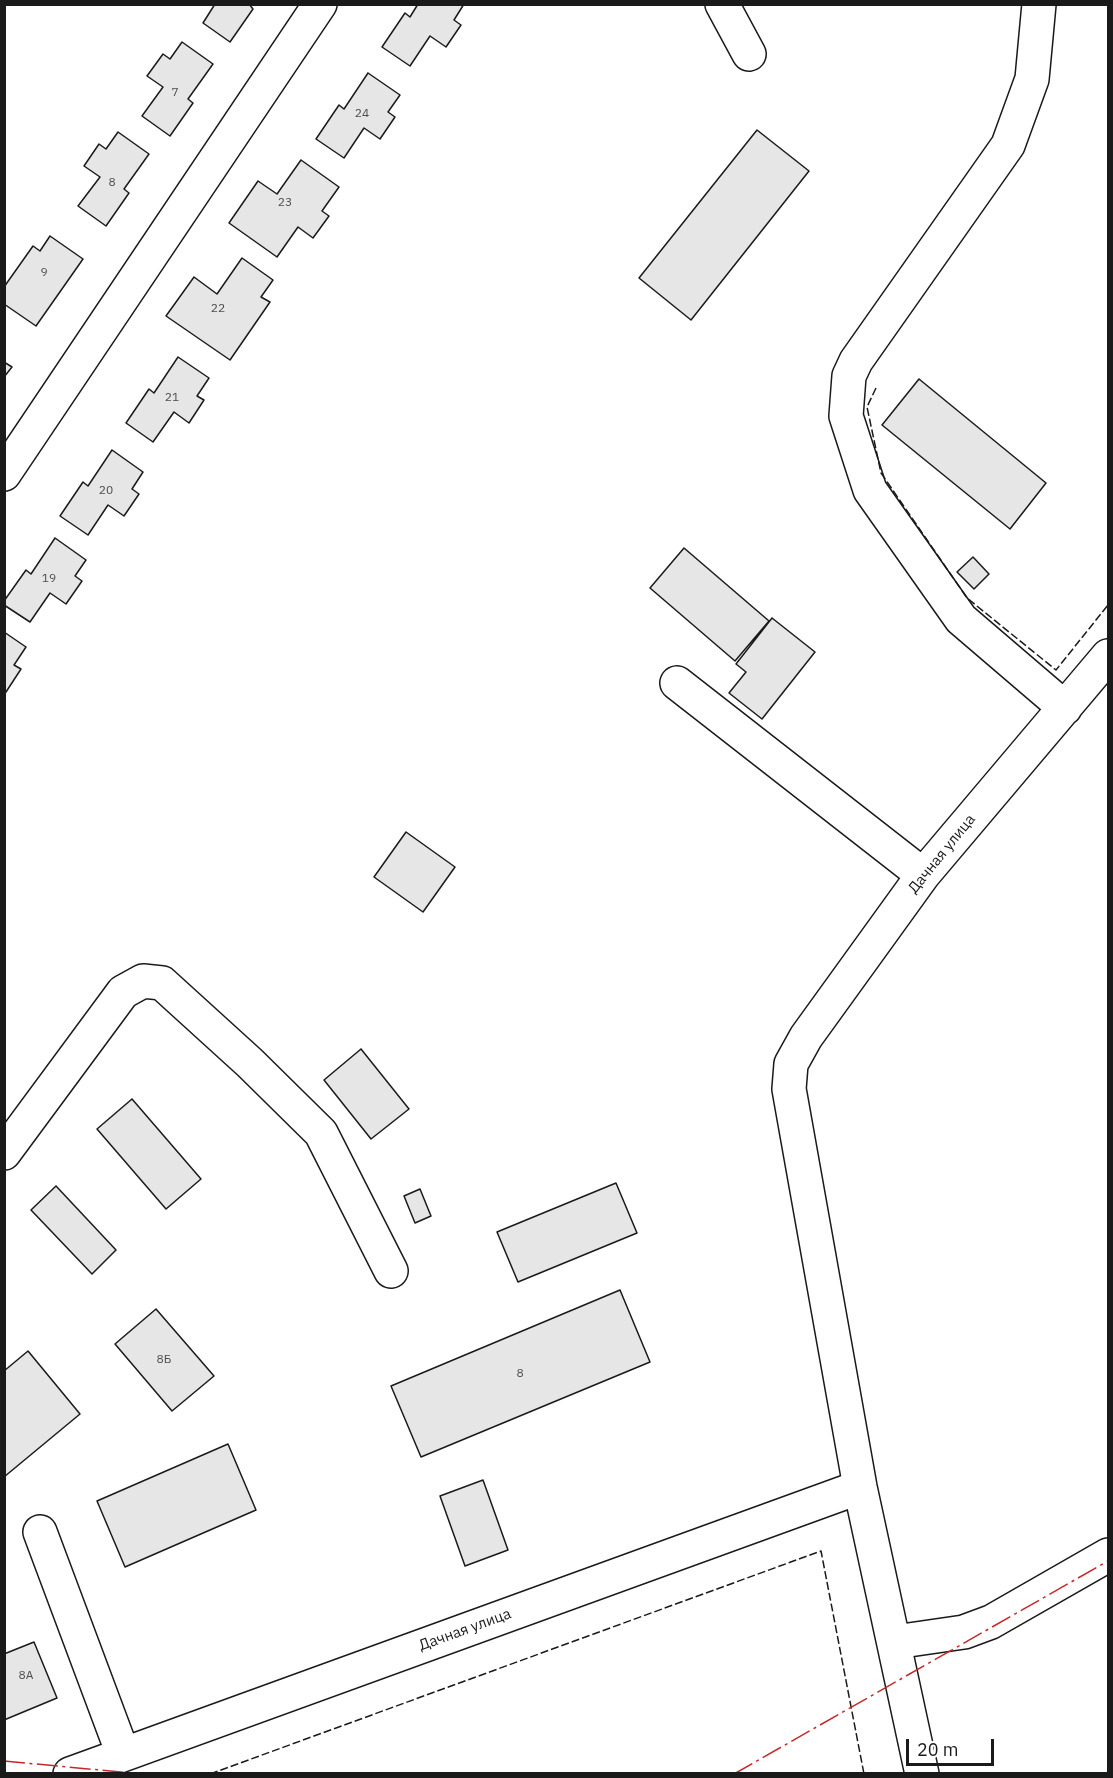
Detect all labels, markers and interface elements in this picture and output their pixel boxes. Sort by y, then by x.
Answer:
house number: 7 [171,86,179,100]
house number: 24 [355,107,369,121]
house number: 8 [108,176,116,190]
house number: 23 [278,196,292,210]
house number: 9 [40,266,48,280]
house number: 22 [211,302,225,316]
house number: 21 [165,391,179,405]
house number: 20 [99,484,113,498]
house number: 19 [42,572,56,586]
street label: Дачная улица [905,811,979,897]
house number: 8Б [157,1353,171,1367]
house number: 8 [516,1367,524,1381]
street label: Дачная улица [416,1605,514,1655]
house number: 8А [19,1669,33,1683]
scale bar [909,1727,998,1765]
text: 20 m [917,1738,959,1761]

